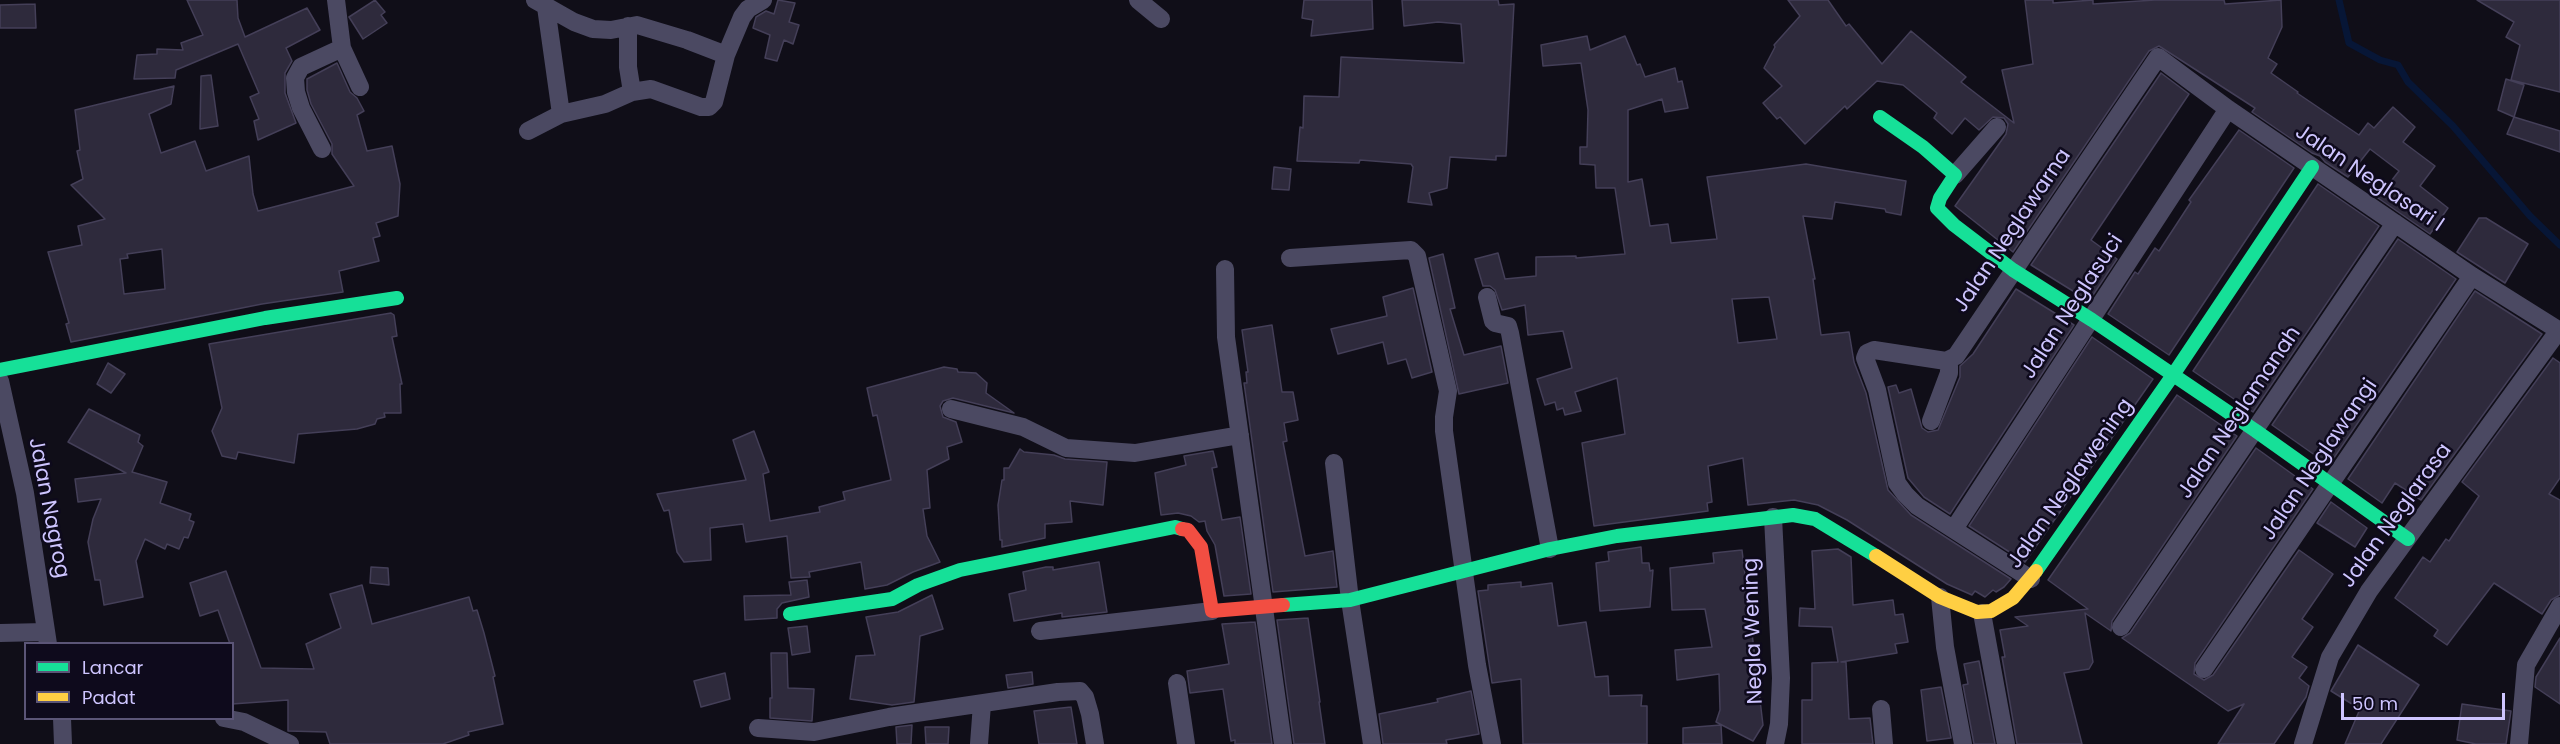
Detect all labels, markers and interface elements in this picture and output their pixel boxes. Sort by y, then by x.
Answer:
street label: Jalan Neglasari I [2290,120,2448,238]
street label: Jalan Neglawarna [1949,144,2077,318]
street label: Jalan Neglasuci [2017,230,2129,384]
street label: Jalan Neglamanah [2173,322,2307,504]
street label: Jalan Neglawangi [2257,374,2383,546]
street label: Jalan Neglawening [2003,394,2139,574]
street label: Jalan Nagrog [22,436,74,580]
street label: Jalan Neglarasa [2336,439,2458,593]
street label: Negla Wening [1739,557,1769,705]
legend [24,642,234,720]
text: Lancar [82,655,143,680]
scale bar [2344,681,2508,719]
text: Padat [82,685,135,710]
text: 50 m [2352,691,2398,716]

